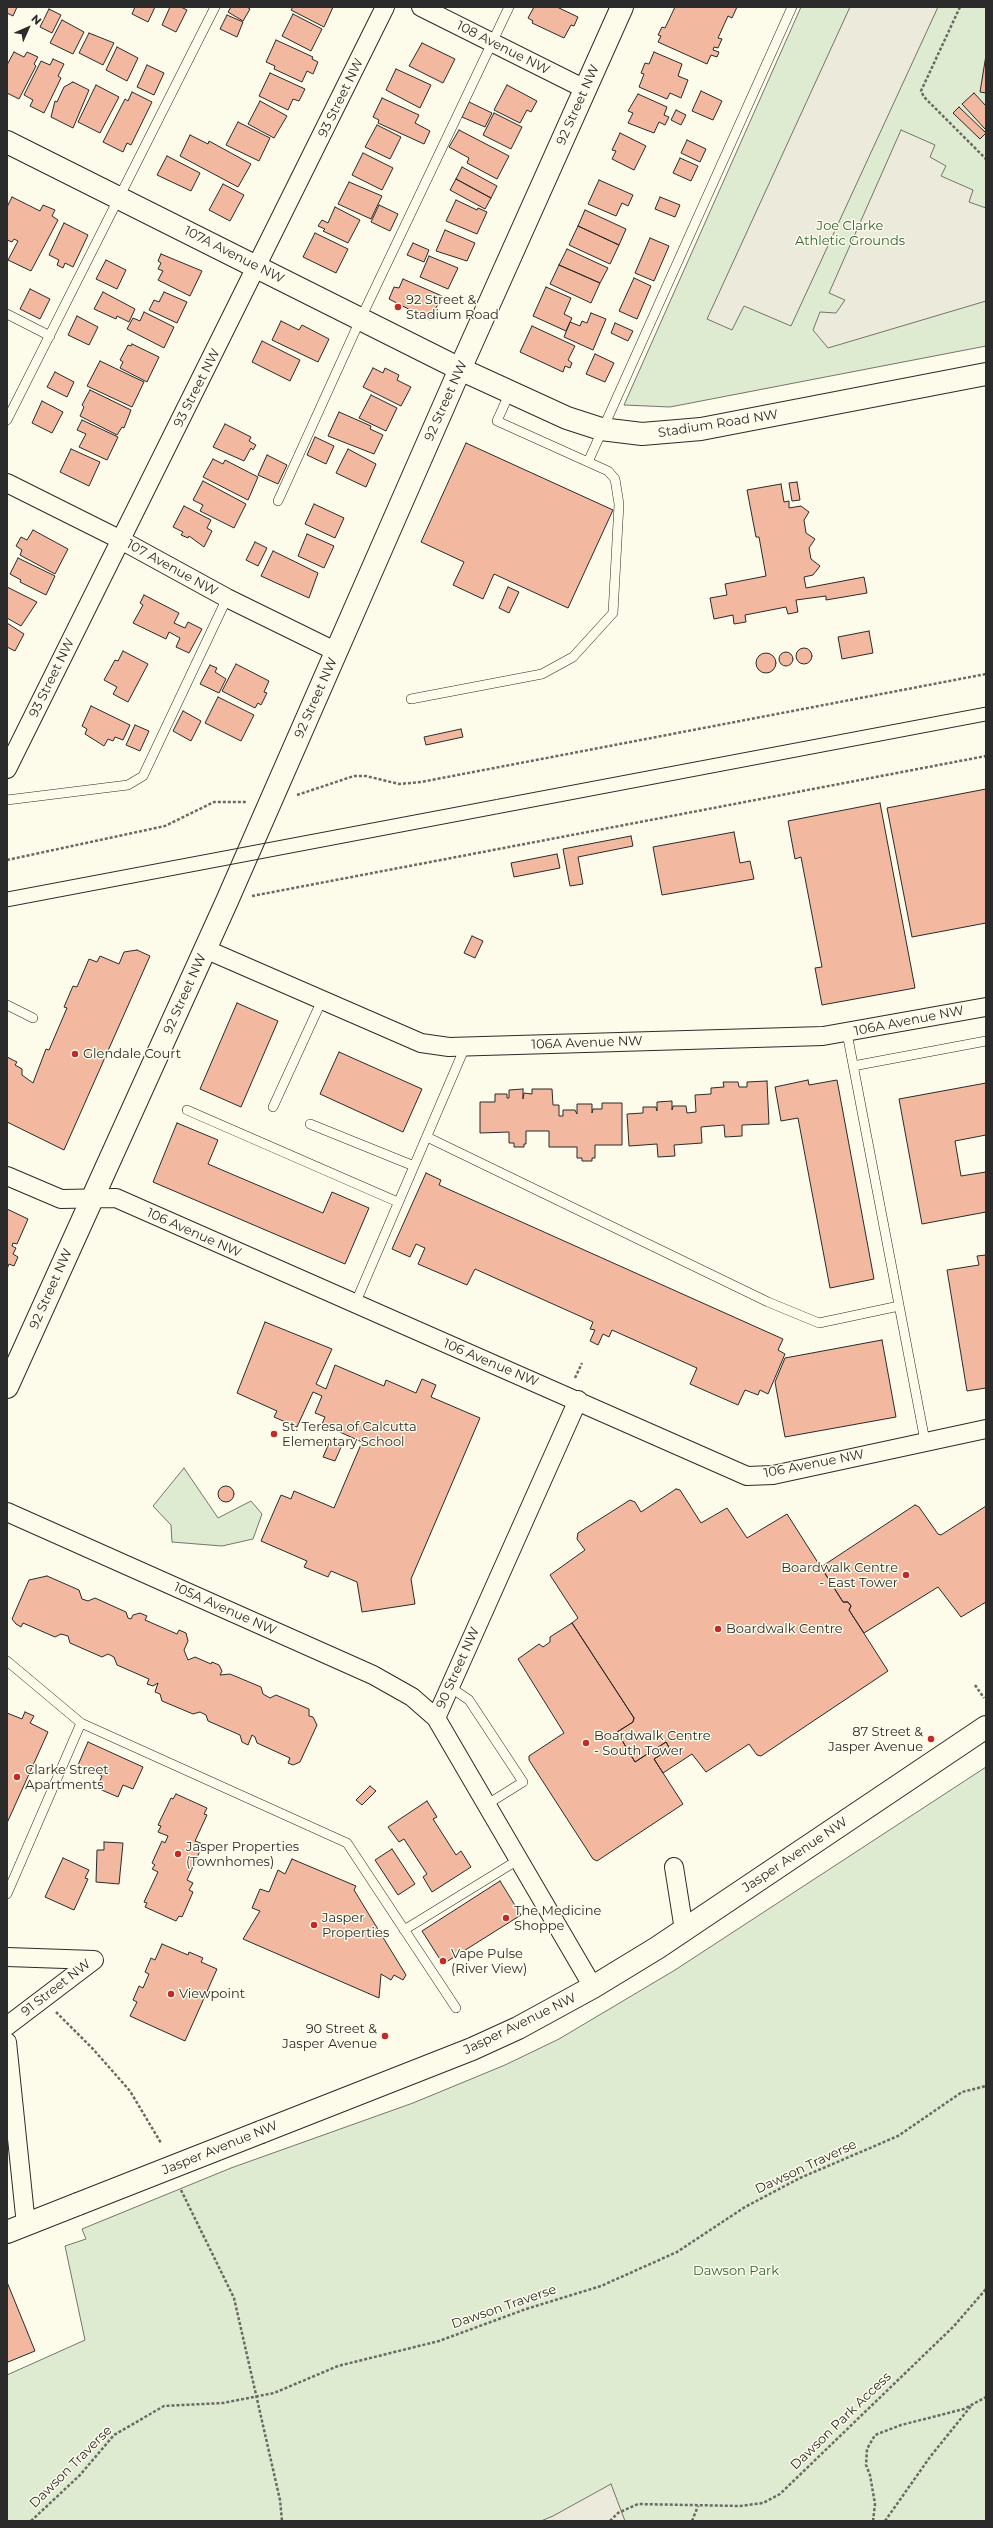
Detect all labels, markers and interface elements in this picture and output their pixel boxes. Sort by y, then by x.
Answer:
north arrow [8,8,48,48]
text: N [28,11,45,28]
street label: 108 Avenue NW [454,18,552,78]
street label: 93 Street NW [315,56,367,140]
street label: 92 Street NW [553,62,603,148]
park label: Joe Clarke Athletic Grounds [795,218,905,249]
street label: 107A Avenue NW [181,223,287,287]
place label: 92 Street & Stadium Road [406,292,499,323]
marker: 92 Street & Stadium Road [393,302,403,312]
street label: 93 Street NW [171,346,223,430]
street label: 92 Street NW [421,358,471,444]
street label: Stadium Road NW [657,407,779,441]
street label: 107 Avenue NW [124,537,220,599]
street label: 93 Street NW [26,636,78,720]
street label: 92 Street NW [291,655,341,741]
street label: 92 Street NW [160,951,210,1037]
street label: 106A Avenue NW [853,1003,965,1039]
street label: 106A Avenue NW [531,1033,643,1053]
place label: Glendale Court [83,1046,181,1062]
marker: Glendale Court [70,1049,80,1059]
street label: 106 Avenue NW [144,1205,244,1261]
street label: 92 Street NW [26,1246,76,1332]
street label: 106 Avenue NW [441,1336,541,1390]
place label: St. Teresa of Calcutta Elementary School [282,1419,417,1450]
marker: St. Teresa of Calcutta Elementary School [269,1429,279,1439]
street label: 106 Avenue NW [762,1447,866,1481]
place label: Boardwalk Centre - East Tower [781,1560,898,1591]
marker: Boardwalk Centre - East Tower [901,1570,911,1580]
street label: 105A Avenue NW [171,1579,279,1639]
place label: Boardwalk Centre [726,1621,843,1637]
marker: Boardwalk Centre [713,1624,723,1634]
street label: 90 Street NW [433,1625,483,1711]
place label: 87 Street & Jasper Avenue [828,1724,923,1755]
place label: Boardwalk Centre - South Tower [594,1728,711,1759]
marker: 87 Street & Jasper Avenue [926,1734,936,1744]
marker: Boardwalk Centre - South Tower [581,1738,591,1748]
place label: Clarke Street Apartments [25,1762,109,1793]
marker: Clarke Street Apartments [12,1772,22,1782]
street label: Jasper Avenue NW [740,1814,850,1896]
place label: Jasper Properties (Townhomes) [186,1839,299,1870]
marker: Jasper Properties (Townhomes) [173,1849,183,1859]
place label: The Medicine Shoppe [514,1903,601,1934]
place label: Jasper Properties [322,1910,389,1941]
marker: The Medicine Shoppe [501,1913,511,1923]
marker: Jasper Properties [309,1920,319,1930]
place label: Vape Pulse (River View) [451,1946,527,1977]
street label: 91 Street NW [18,1956,94,2020]
marker: Vape Pulse (River View) [438,1956,448,1966]
place label: Viewpoint [179,1986,245,2002]
marker: Viewpoint [166,1989,176,1999]
street label: Jasper Avenue NW [461,1990,579,2058]
place label: 90 Street & Jasper Avenue [282,2021,377,2052]
marker: 90 Street & Jasper Avenue [380,2031,390,2041]
street label: Jasper Avenue NW [160,2118,280,2178]
street label: Dawson Traverse [753,2137,859,2197]
park label: Dawson Park [693,2263,779,2279]
street label: Dawson Traverse [450,2282,558,2332]
street label: Dawson Park Access [788,2369,894,2473]
street label: Dawson Traverse [27,2423,115,2511]

